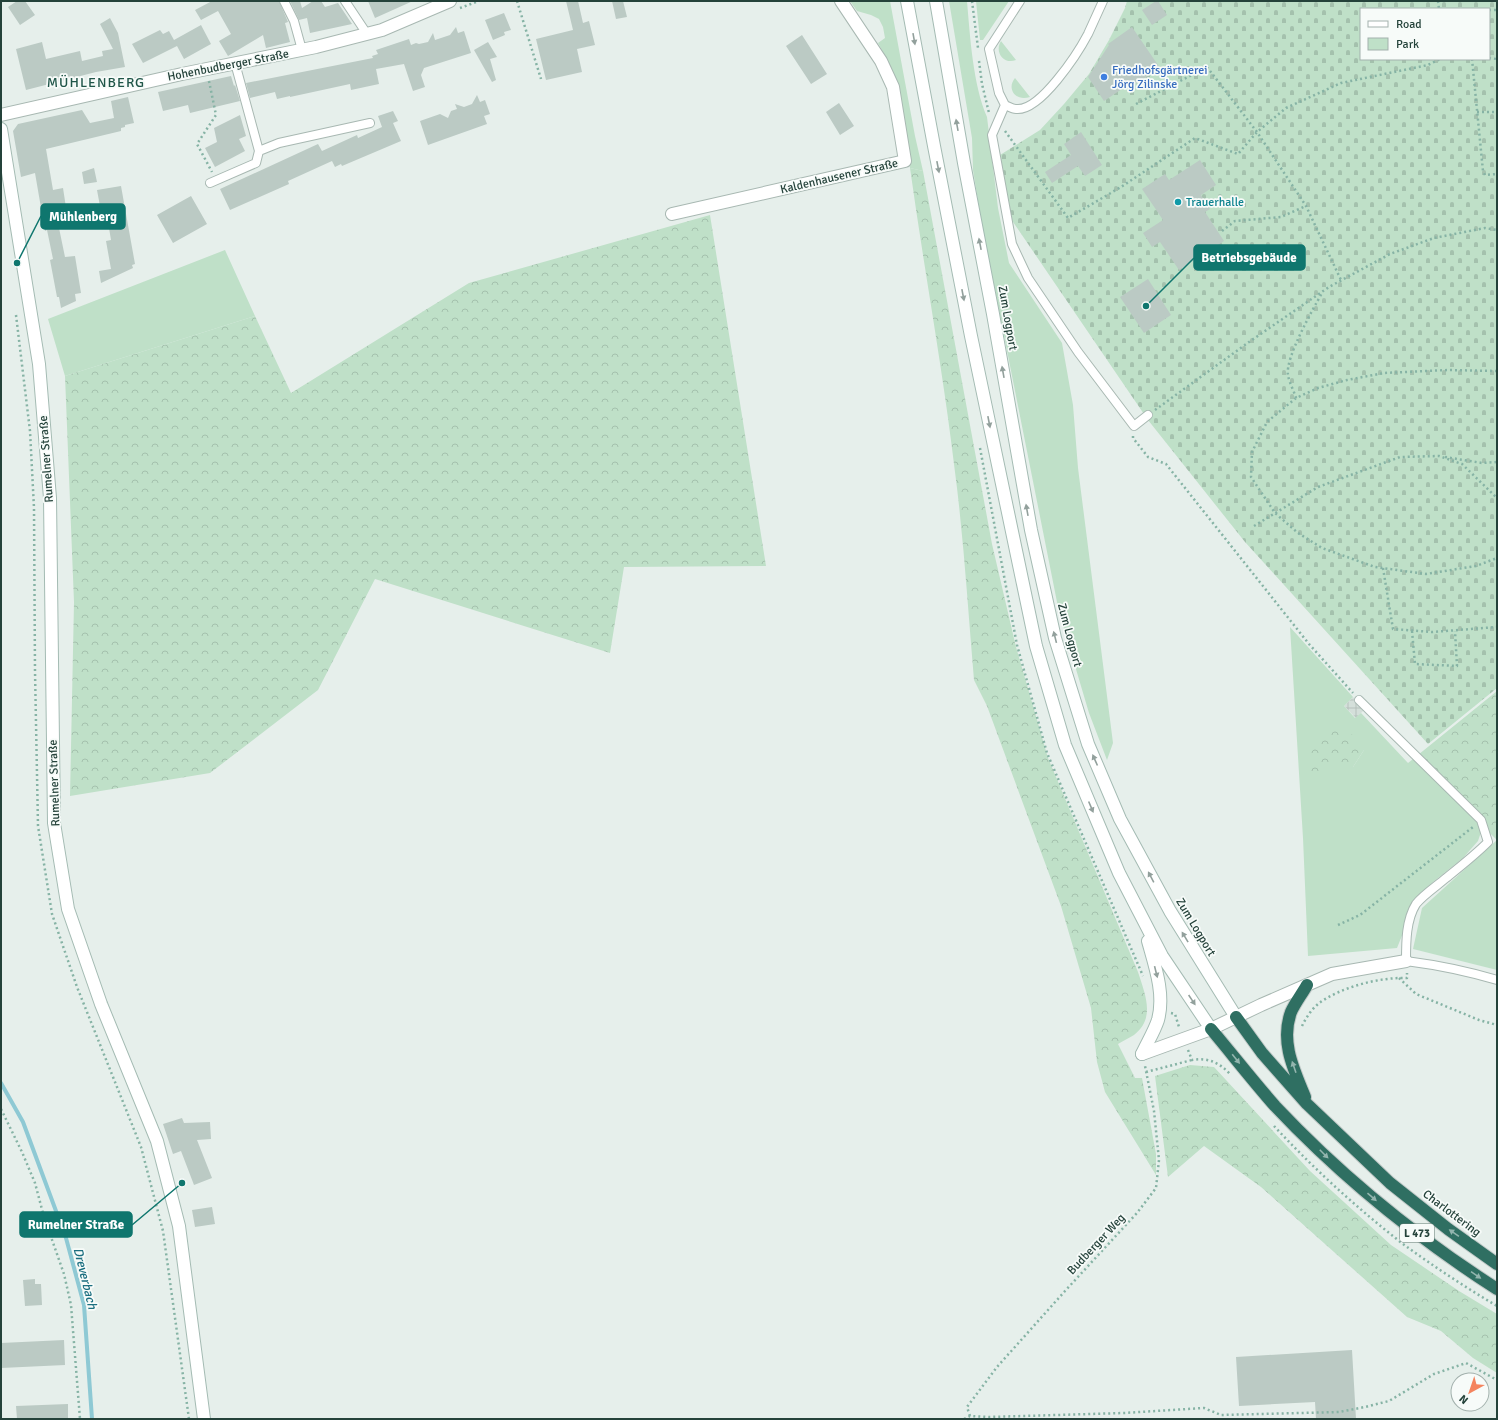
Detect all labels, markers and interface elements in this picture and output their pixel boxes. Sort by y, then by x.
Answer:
legend [1360,8,1490,60]
text: Road [1396,17,1422,32]
one-way arrow [912,33,918,45]
text: Park [1396,37,1419,52]
street label: Hohenbudberger Straße [166,46,290,85]
place label: Friedhofsgärtnerei Jörg Zilinske [1112,63,1207,92]
marker: Friedhofsgärtnerei Jörg Zilinske [1099,72,1109,82]
district label: MÜHLENBERG [47,74,145,91]
one-way arrow [954,119,960,131]
street label: Kaldenhausener Straße [779,156,899,197]
one-way arrow [935,161,941,173]
place label: Trauerhalle [1186,195,1244,210]
marker: Trauerhalle [1173,197,1183,207]
callout: Mühlenberg [41,204,125,229]
text: Mühlenberg [49,209,117,225]
one-way arrow [976,238,982,251]
callout: Betriebsgebäude [1194,245,1305,270]
text: Betriebsgebäude [1201,250,1297,266]
street label: Zum Logport [994,285,1021,351]
one-way arrow [960,289,966,301]
one-way arrow [1000,366,1006,378]
street label: Rumelner Straße [36,415,57,503]
one-way arrow [986,416,992,428]
one-way arrow [1024,503,1030,516]
street label: Zum Logport [1054,602,1085,669]
one-way arrow [1052,630,1058,642]
street label: Rumelner Straße [45,739,64,827]
one-way arrow [1092,755,1098,766]
one-way arrow [1088,802,1094,813]
one-way arrow [1148,871,1155,883]
street label: Zum Logport [1172,895,1219,959]
one-way arrow [1181,932,1189,942]
one-way arrow [1153,966,1159,978]
one-way arrow [1188,995,1196,1005]
one-way arrow [1232,1053,1240,1064]
one-way arrow [1290,1061,1296,1073]
one-way arrow [1319,1149,1329,1159]
street label: Charlottering [1420,1187,1484,1240]
one-way arrow [1366,1193,1377,1202]
street label: Budberger Weg [1064,1211,1129,1278]
callout: Rumelner Straße [20,1212,132,1237]
text: Rumelner Straße [28,1217,125,1233]
road number: L 473 [1400,1224,1434,1242]
one-way arrow [1448,1229,1459,1237]
water label: Dreverbach [70,1246,101,1312]
one-way arrow [1471,1271,1481,1279]
north arrow [1450,1372,1490,1412]
text: N [1457,1392,1471,1407]

